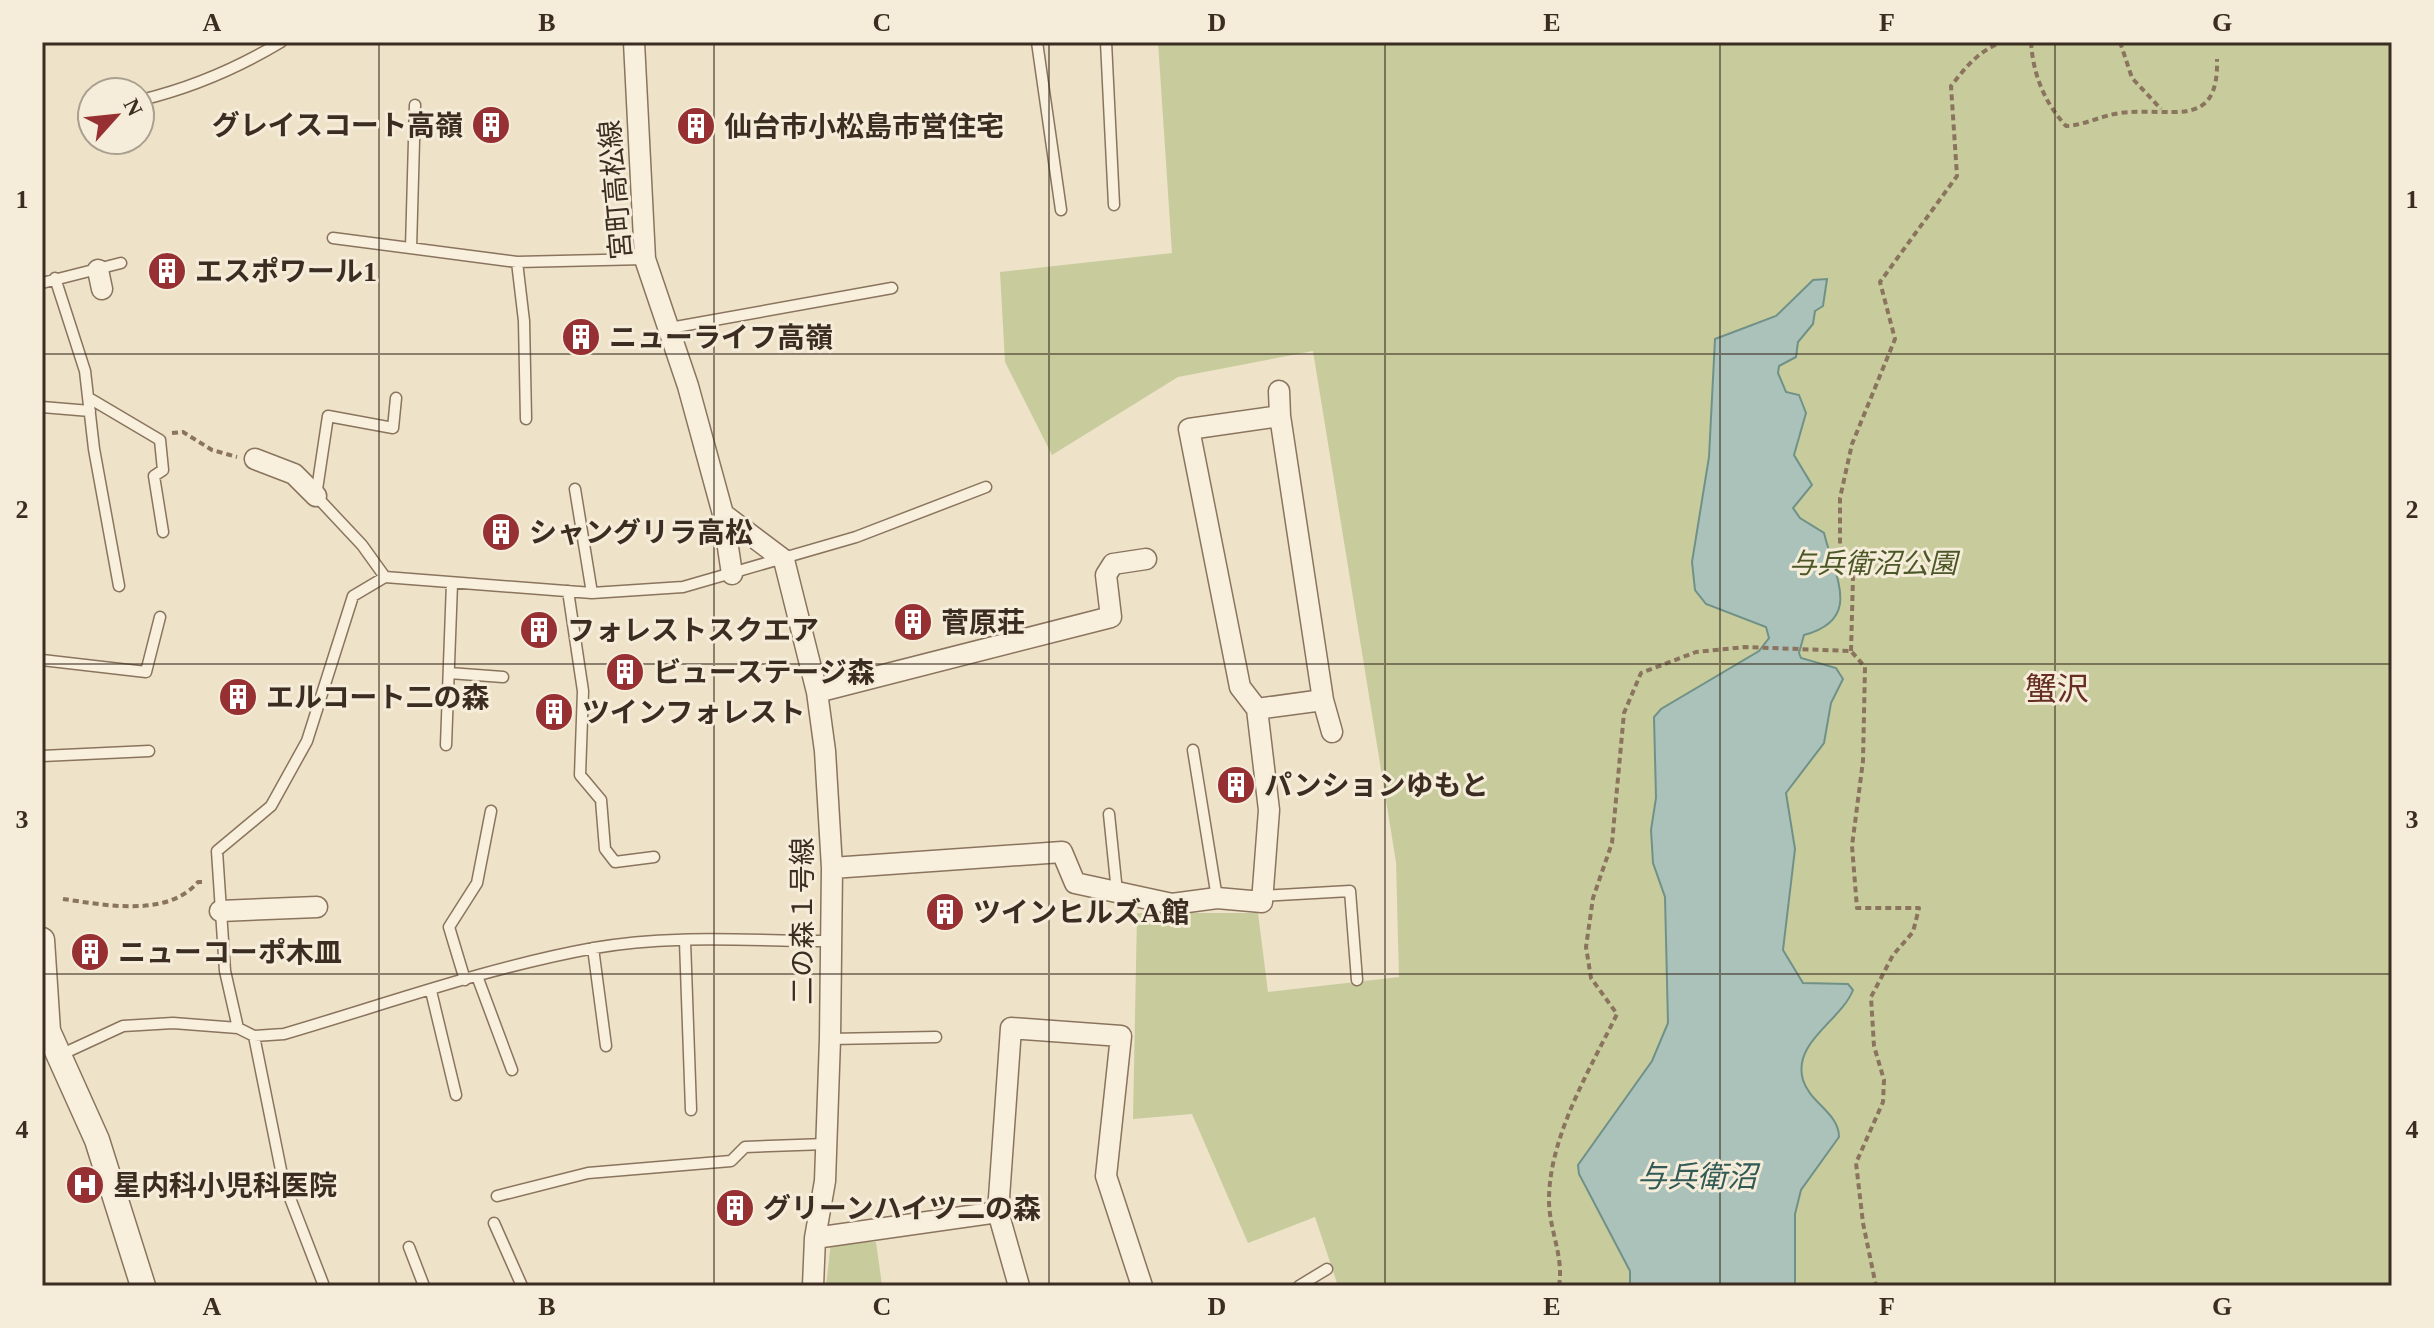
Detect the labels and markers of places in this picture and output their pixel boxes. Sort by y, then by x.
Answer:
building icon: グレイスコート高嶺 [470,104,512,146]
building icon: 仙台市小松島市営住宅 [675,105,717,147]
place label: グレイスコート高嶺 [212,110,463,141]
place label: 仙台市小松島市営住宅 [724,111,1004,142]
building icon: エスポワール1 [146,250,188,292]
place label: エスポワール1 [195,256,377,287]
building icon: ニューライフ高嶺 [560,316,602,358]
place label: ニューライフ高嶺 [609,322,833,353]
building icon: シャングリラ高松 [480,511,522,553]
place label: シャングリラ高松 [529,517,753,548]
building icon: 菅原荘 [892,601,934,643]
place label: 菅原荘 [941,607,1025,638]
building icon: フォレストスクエア [518,609,560,651]
place label: フォレストスクエア [567,615,819,646]
building icon: ビューステージ森 [604,651,646,693]
place label: ビューステージ森 [653,657,875,688]
building icon: エルコート二の森 [217,676,259,718]
place label: エルコート二の森 [266,682,489,713]
building icon: ツインフォレスト [533,691,575,733]
place label: ツインフォレスト [582,697,805,728]
building icon: パンションゆもと [1215,764,1257,806]
place label: パンションゆもと [1264,770,1489,801]
building icon: ツインヒルズA館 [924,891,966,933]
place label: ツインヒルズA館 [973,897,1189,928]
building icon: ニューコーポ木皿 [69,931,111,973]
place label: ニューコーポ木皿 [118,937,342,968]
hospital icon: 星内科小児科医院 [64,1164,106,1206]
place label: 星内科小児科医院 [113,1170,337,1201]
building icon: グリーンハイツ二の森 [714,1187,756,1229]
place label: グリーンハイツ二の森 [763,1193,1041,1224]

